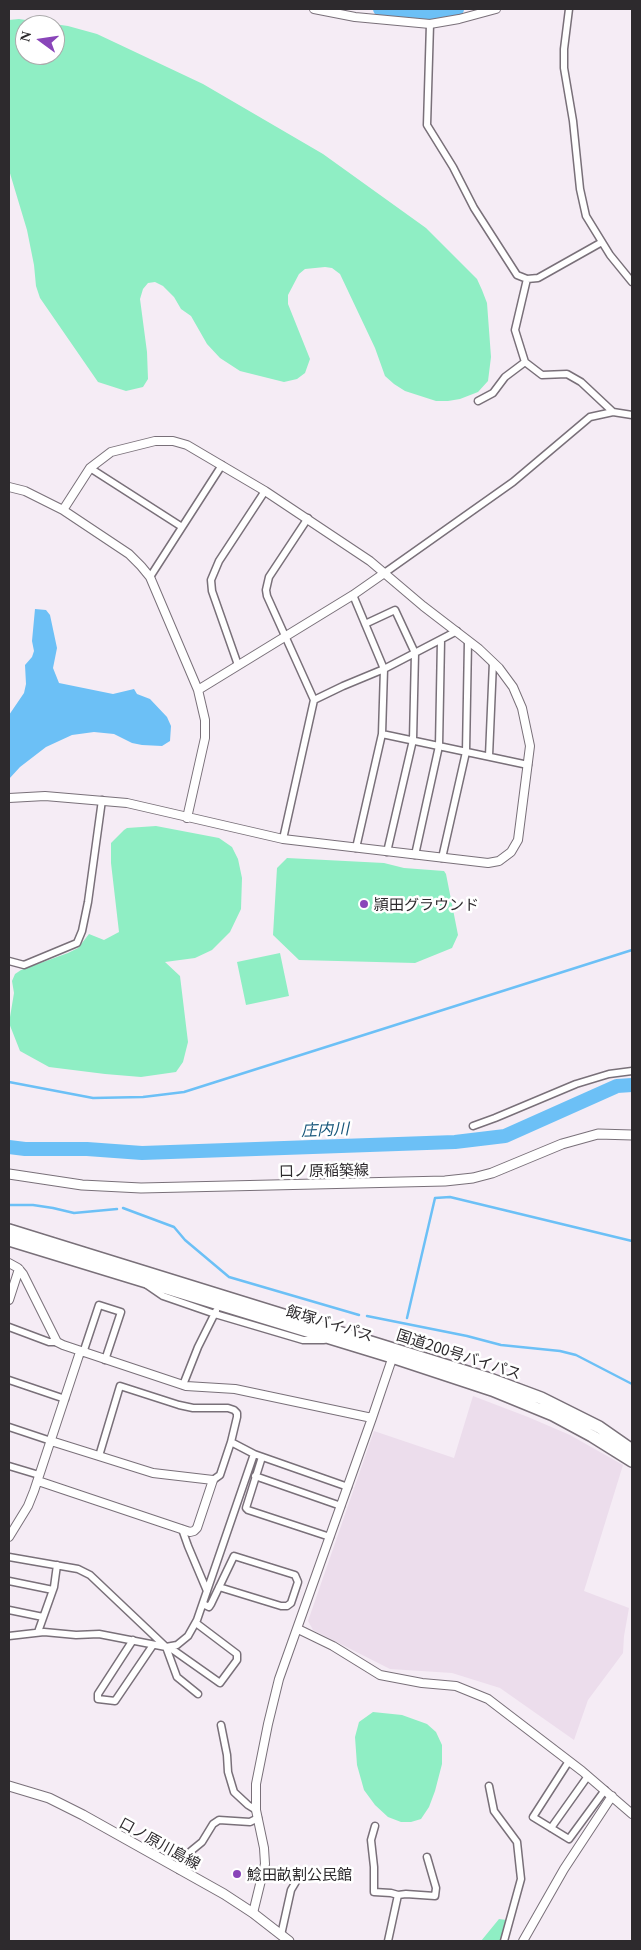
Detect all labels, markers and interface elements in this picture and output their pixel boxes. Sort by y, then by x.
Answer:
north arrow [15,15,65,65]
text: N [17,30,34,43]
place label: 頴田グラウンド [374,895,479,913]
marker: 頴田グラウンド [358,898,370,910]
water label: 庄内川 [301,1119,349,1139]
street label: 口ノ原稲築線 [279,1160,369,1180]
street label: 飯塚バイパス [284,1301,376,1345]
street label: 国道200号バイパス [394,1325,524,1383]
street label: 口ノ原川島線 [116,1813,204,1873]
place label: 鯰田畝割公民館 [247,1865,352,1883]
marker: 鯰田畝割公民館 [231,1868,243,1880]

